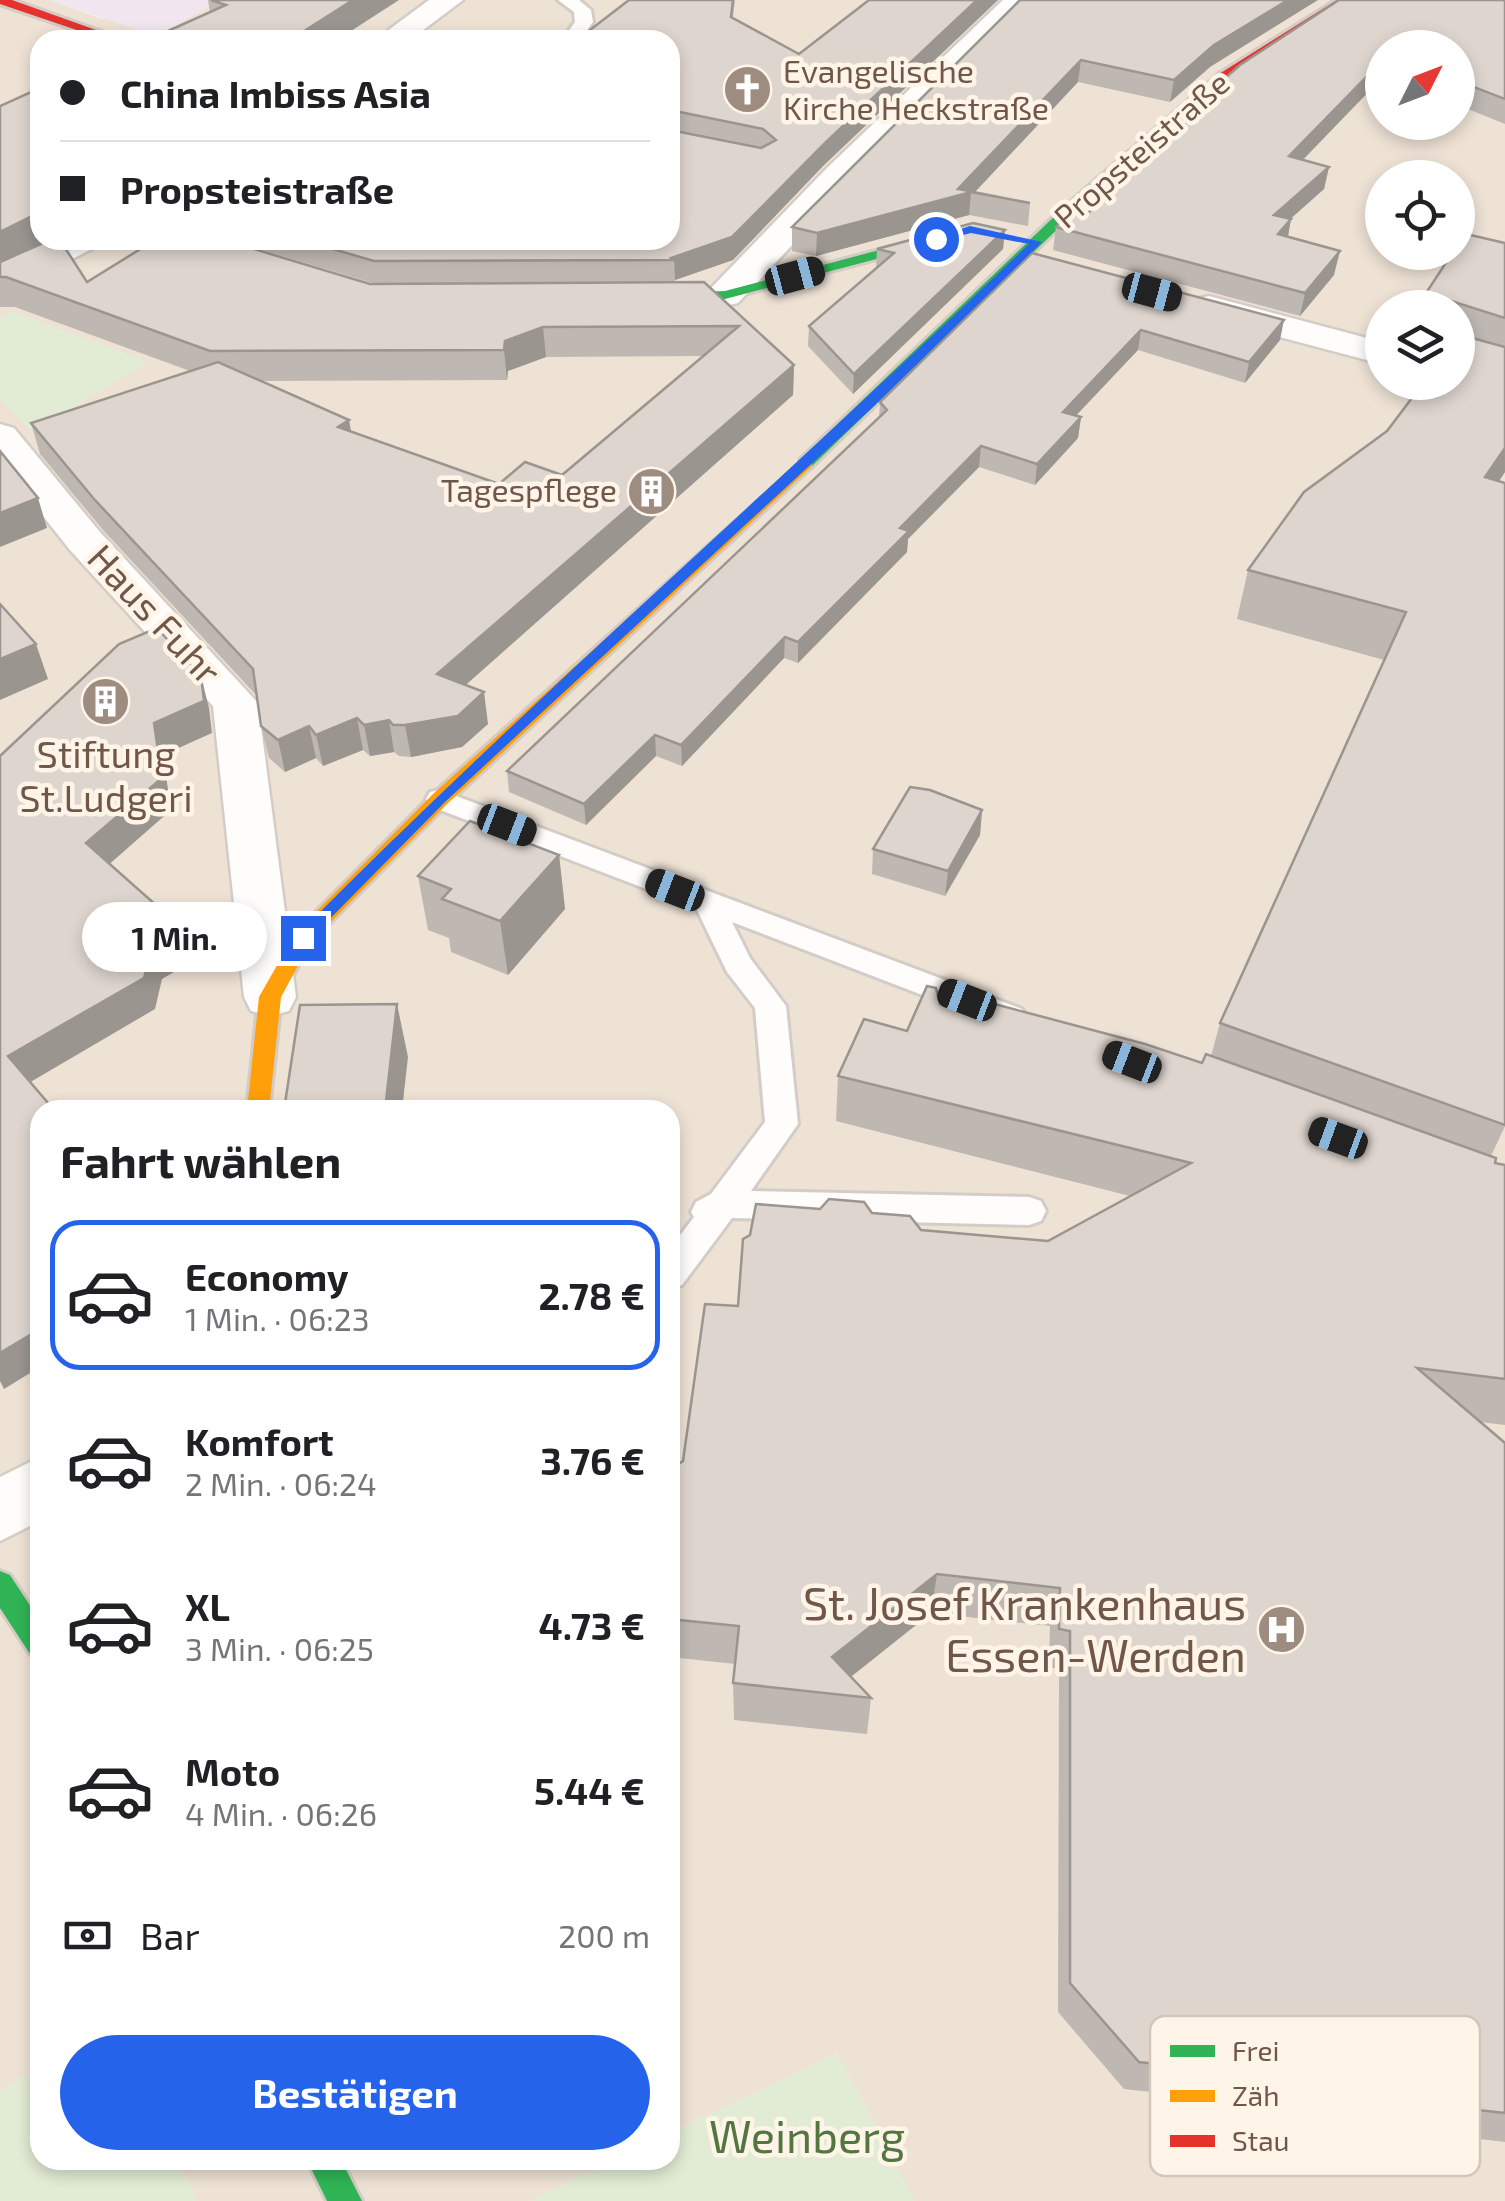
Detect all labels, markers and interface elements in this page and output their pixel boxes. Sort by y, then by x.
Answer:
north arrow [1365,30,1475,140]
map controls [1365,30,1475,400]
place label: Evangelische Kirche Heckstraße [783,51,1049,126]
street label: Propsteistraße [1045,62,1236,235]
church icon: Evangelische Kirche Heckstraße [722,64,774,116]
text: China Imbiss Asia [120,70,431,116]
button: locate [1365,160,1475,270]
text: Propsteistraße [120,166,394,212]
route start [914,217,959,262]
car [762,254,828,298]
car [1119,270,1185,314]
button: layers [1365,290,1475,400]
building icon: Tagespflege [626,465,678,517]
place label: Tagespflege [441,470,617,508]
street label: Haus Fuhr [79,534,232,693]
building icon: Stiftung St.Ludgeri [80,675,132,727]
place label: Stiftung St.Ludgeri [19,730,193,820]
car [474,800,540,850]
car [642,865,708,915]
callout: 1 Min. [83,903,268,973]
route end [281,916,326,961]
text: 1 Min. [132,918,217,956]
car [934,975,1000,1025]
car [1099,1037,1165,1087]
car [1305,1114,1371,1162]
text: Fahrt wählen [60,1133,341,1187]
icon: car [65,1250,155,1340]
text: Economy [185,1253,349,1299]
text: 2.78 € [539,1272,645,1318]
text: 1 Min. · 06:23 [185,1299,370,1337]
icon: car [65,1415,155,1505]
text: Komfort [185,1418,334,1464]
text: 3.76 € [540,1437,645,1483]
text: 2 Min. · 06:24 [185,1464,377,1502]
place label: St. Josef Krankenhaus Essen-Werden [803,1575,1246,1681]
icon: car [65,1580,155,1670]
text: XL [185,1583,230,1629]
text: 4.73 € [539,1602,645,1648]
hospital icon: St. Josef Krankenhaus Essen-Werden [1255,1604,1307,1656]
text: 3 Min. · 06:25 [185,1629,374,1667]
icon: car [65,1745,155,1835]
text: Moto [185,1748,280,1794]
text: 5.44 € [534,1767,645,1813]
text: 4 Min. · 06:26 [185,1794,377,1832]
icon: cash [60,1908,115,1963]
text: Bar [140,1912,200,1958]
text: 200 m [558,1916,650,1954]
legend [1150,2016,1480,2176]
text: Frei [1232,2033,1279,2067]
button: Bestätigen [60,2035,650,2150]
text: Zäh [1232,2078,1280,2112]
park label: Weinberg [709,2108,905,2162]
text: Stau [1232,2123,1290,2157]

